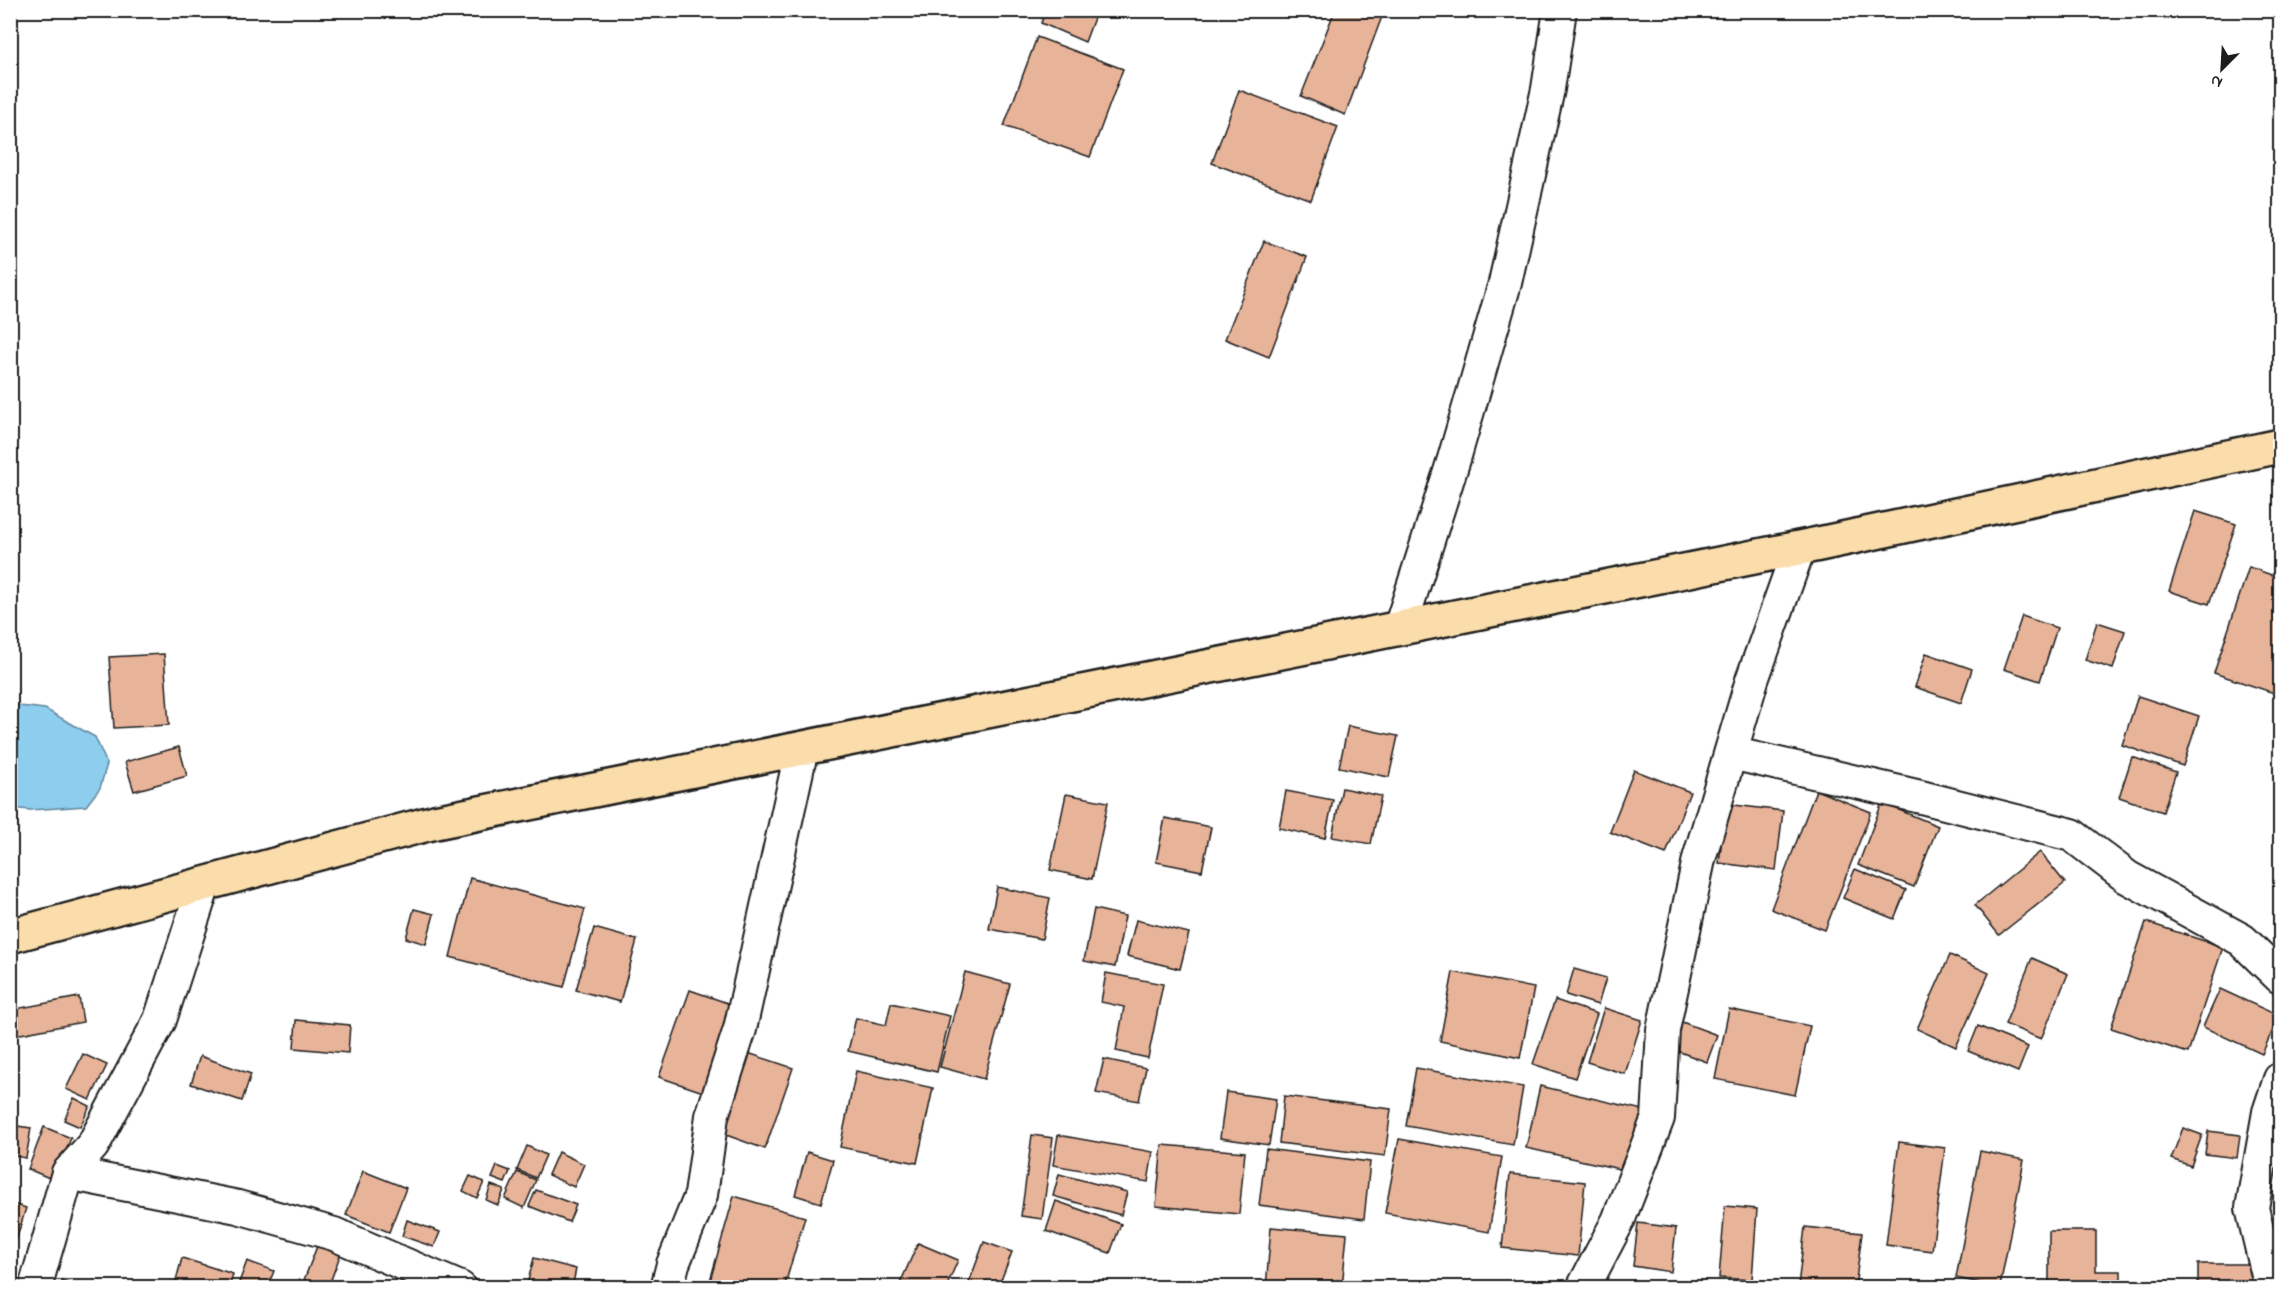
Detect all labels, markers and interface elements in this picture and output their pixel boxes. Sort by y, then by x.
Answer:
north arrow [2192,39,2252,99]
text: N [2207,68,2227,94]

